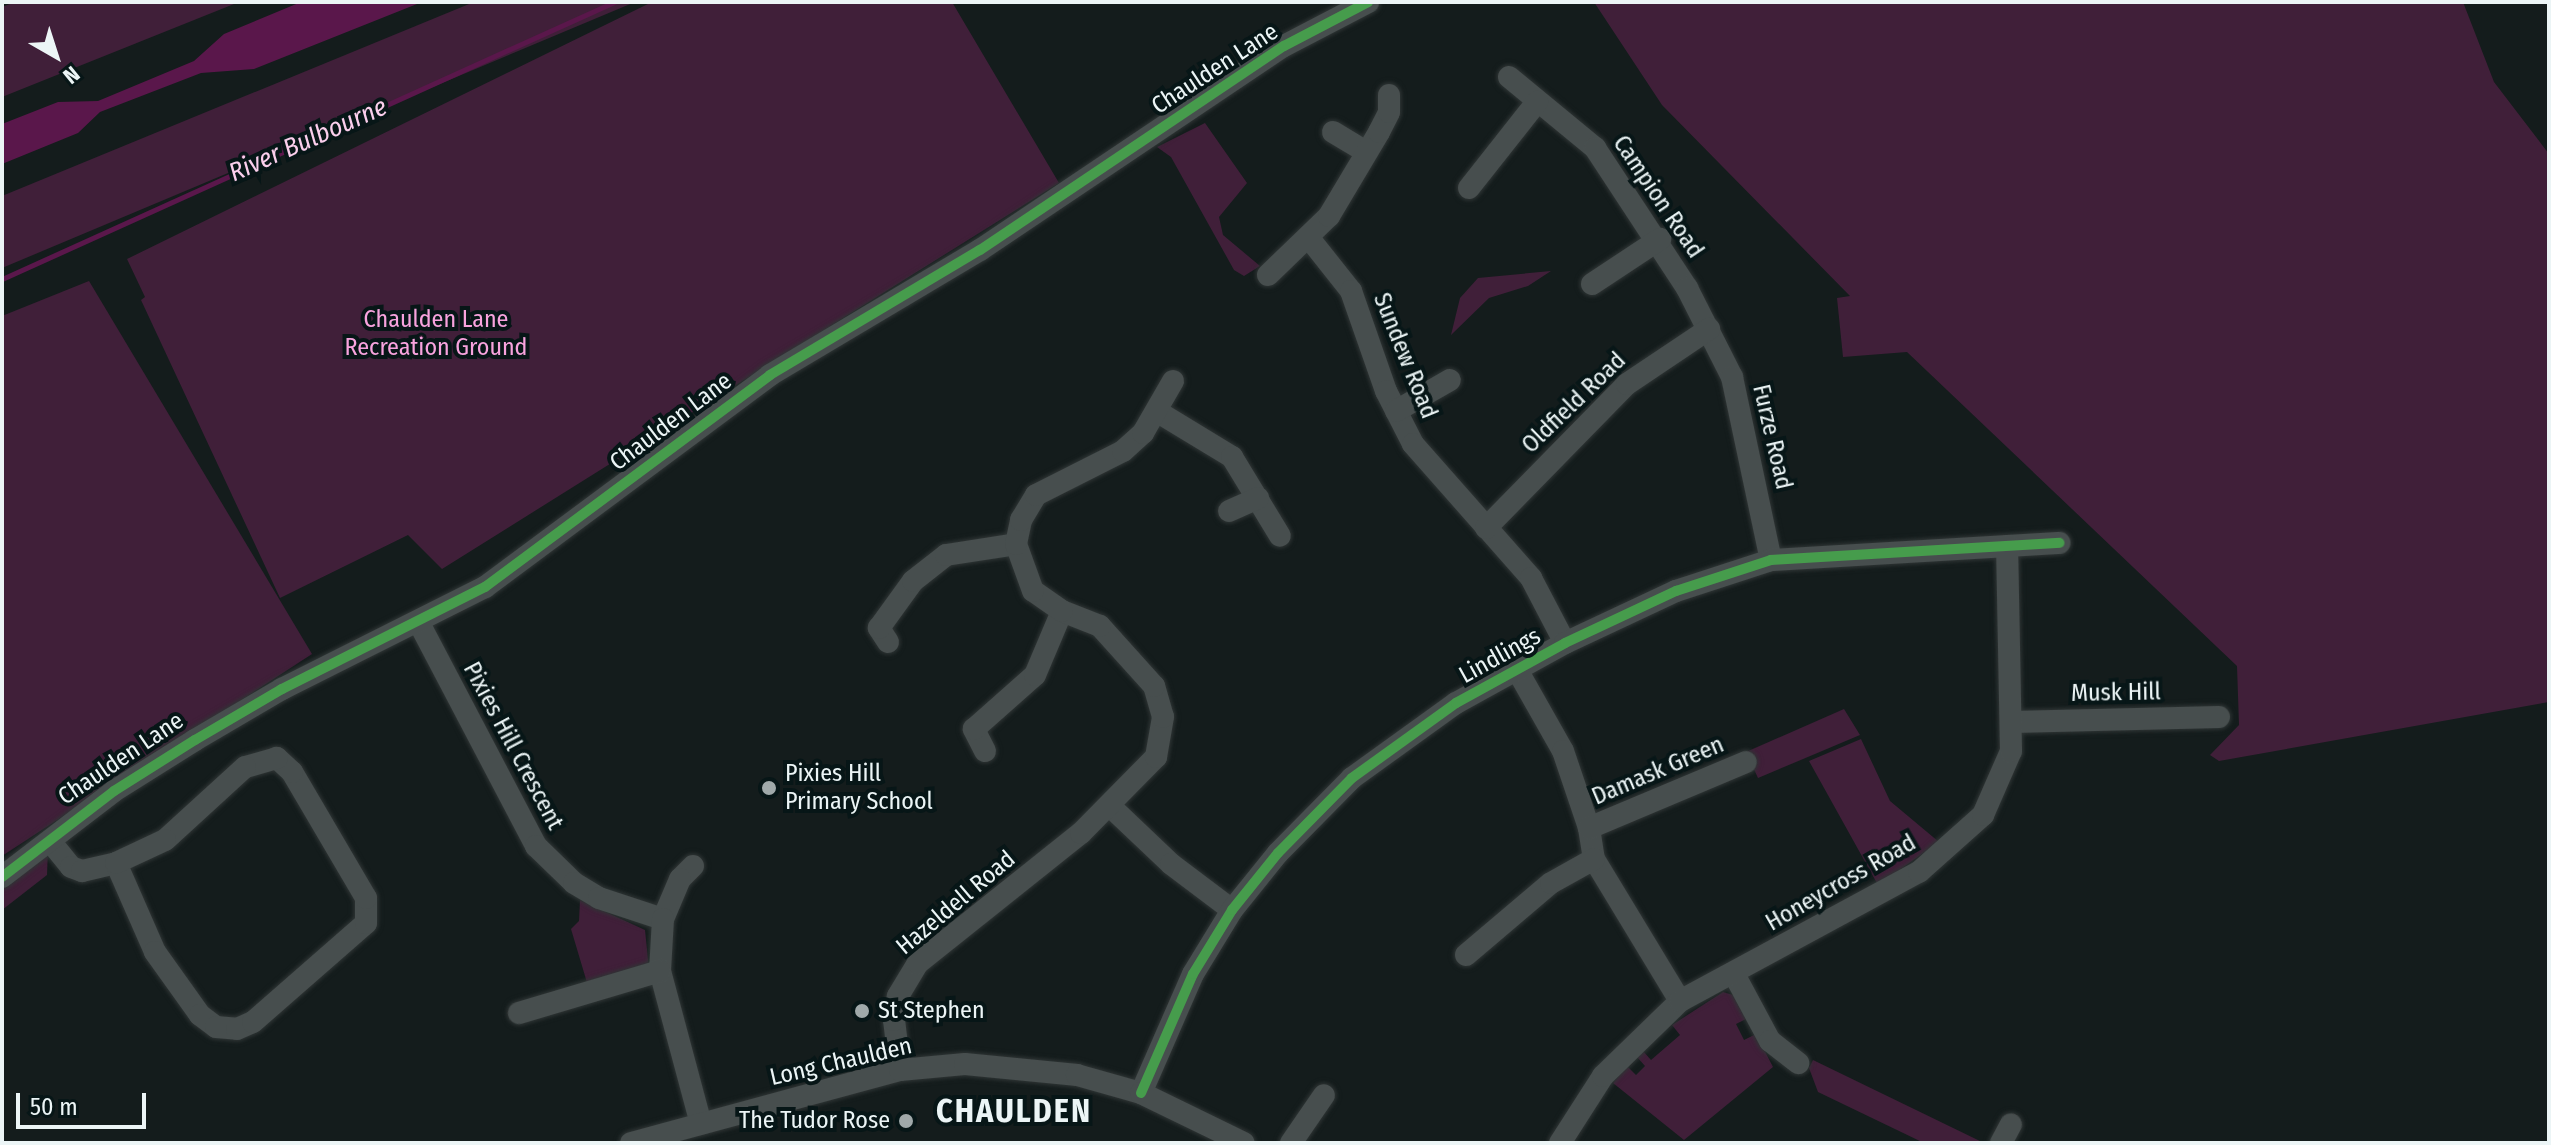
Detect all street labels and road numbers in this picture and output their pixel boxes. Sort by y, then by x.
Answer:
street label: Chaulden Lane [1146,17,1284,121]
street label: Campion Road [1606,130,1710,264]
street label: Sundew Road [1367,289,1443,423]
street label: Oldfield Road [1516,346,1632,460]
street label: Chaulden Lane [604,367,738,477]
street label: Furze Road [1746,382,1798,492]
street label: Lindlings [1454,622,1546,690]
street label: Pixies Hill Crescent [457,657,569,835]
street label: Musk Hill [2071,678,2161,708]
street label: Chaulden Lane [53,707,189,811]
street label: Damask Green [1588,730,1728,812]
street label: Honeycross Road [1761,828,1921,938]
street label: Hazeldell Road [891,845,1021,961]
street label: Long Chaulden [767,1032,915,1092]

